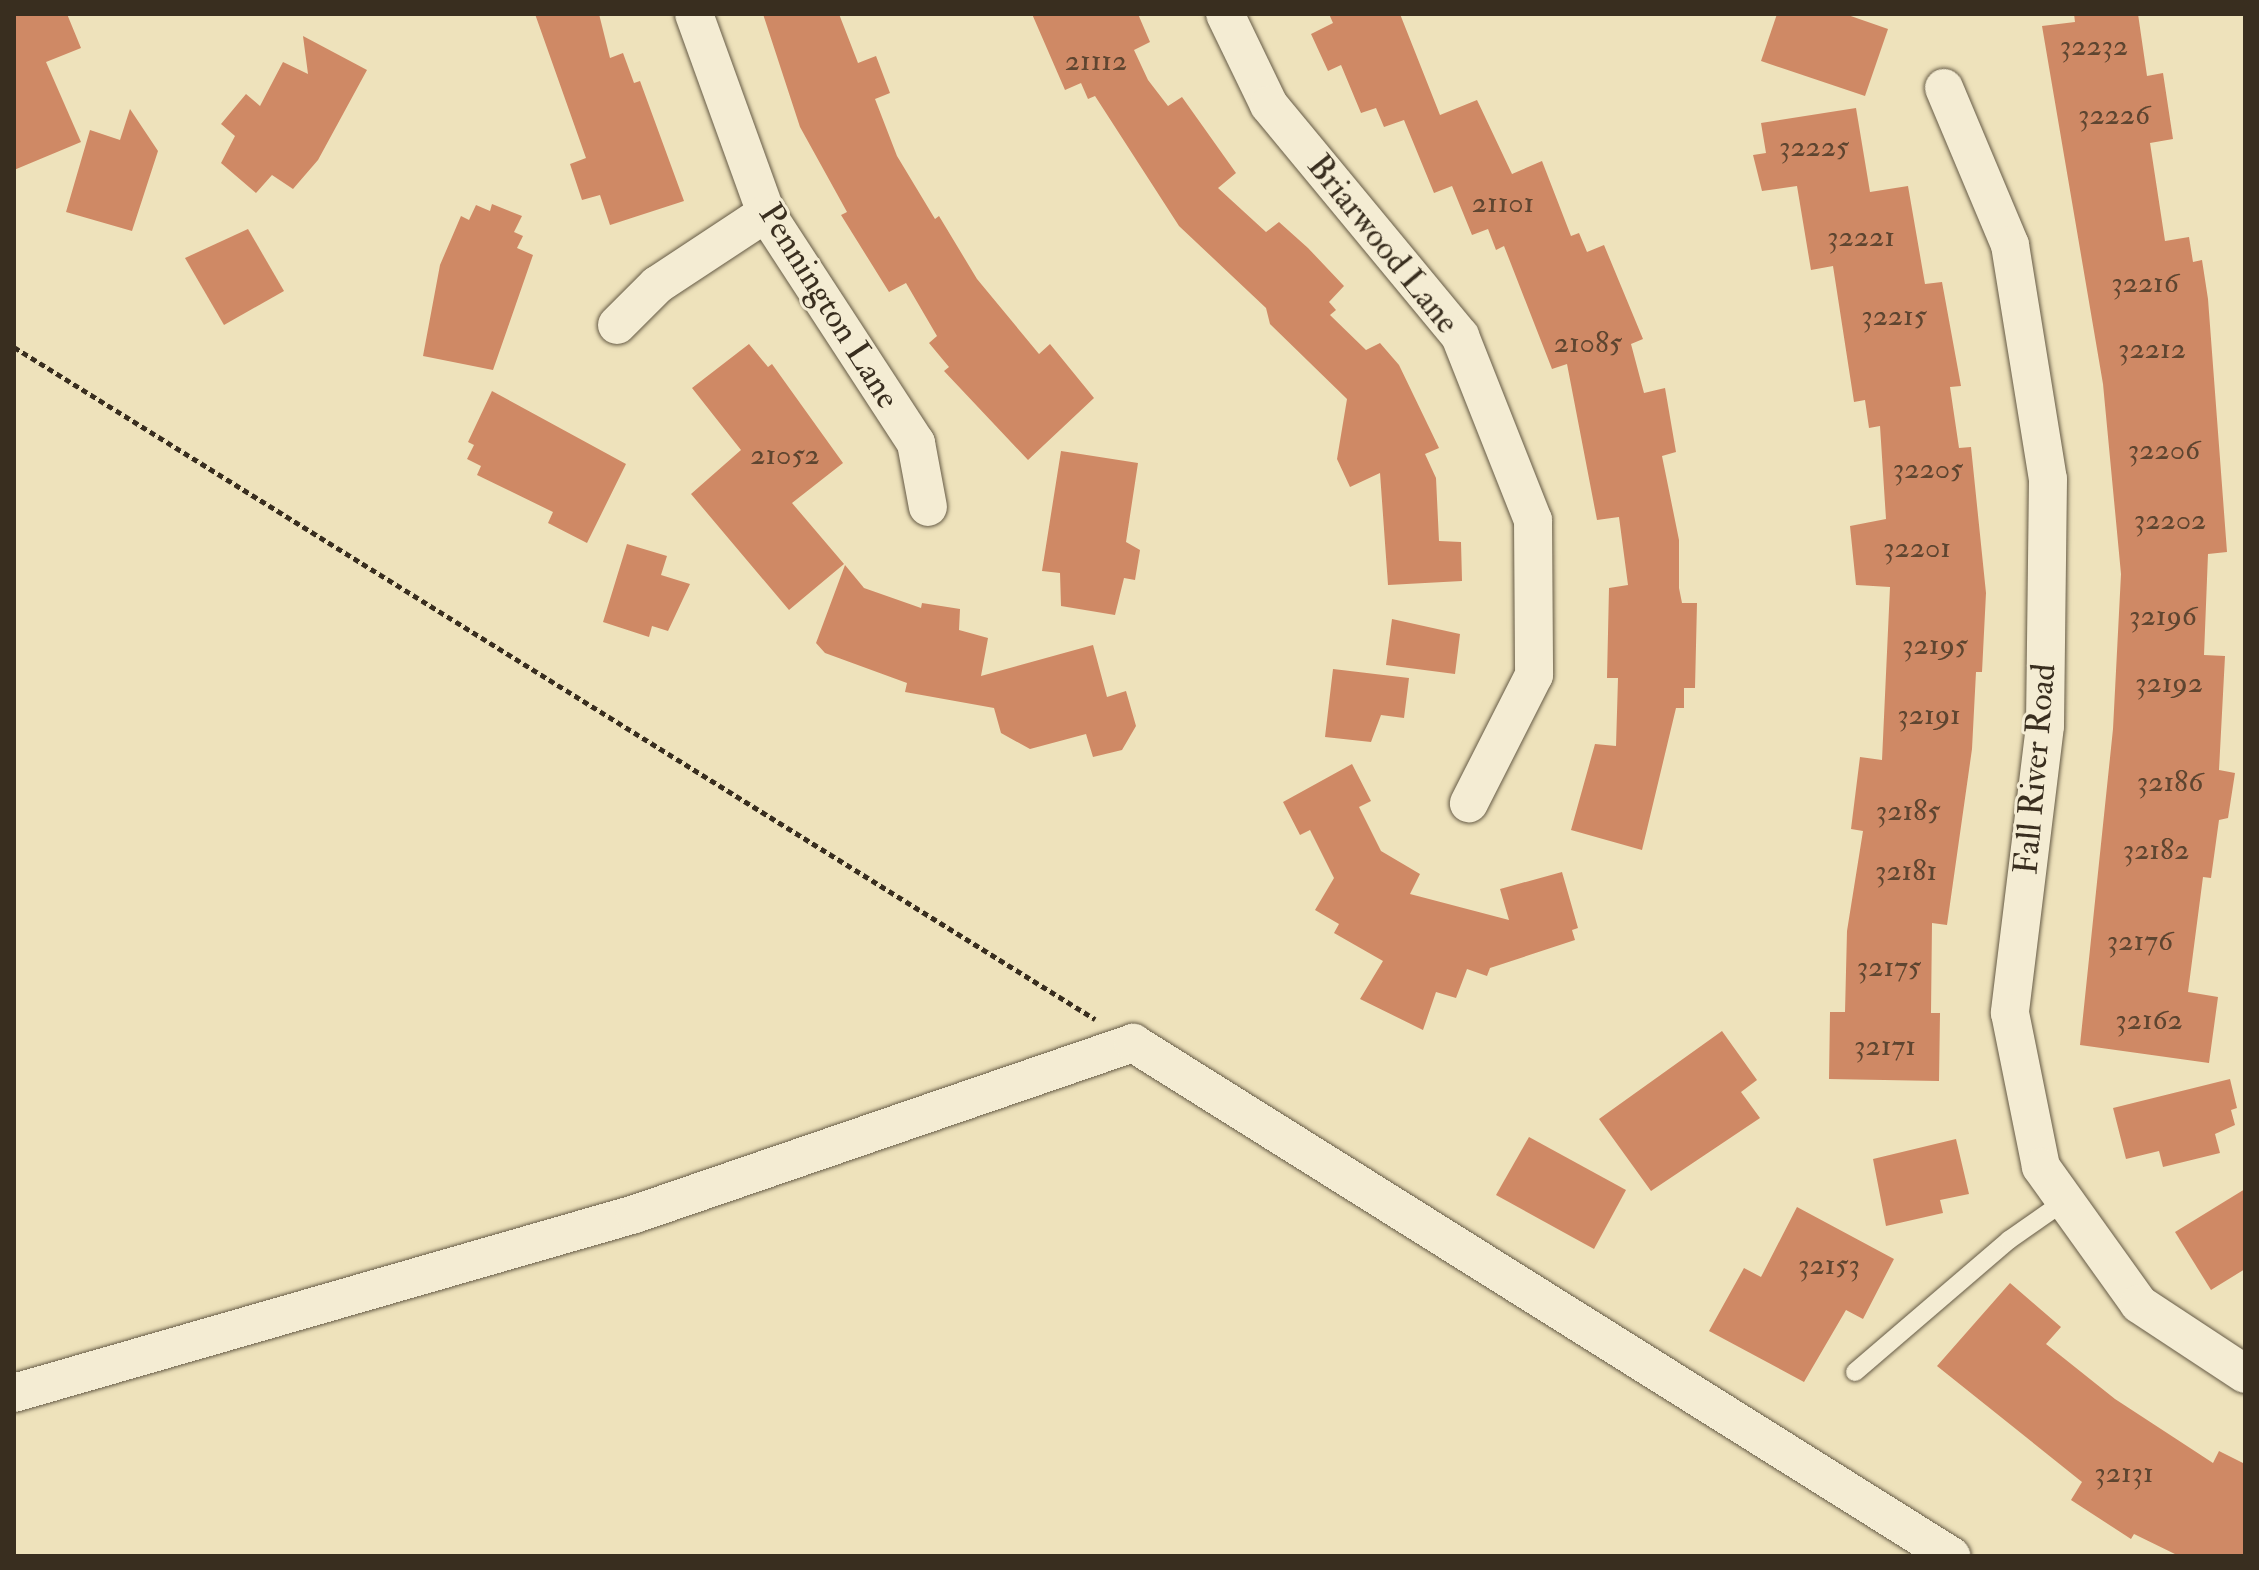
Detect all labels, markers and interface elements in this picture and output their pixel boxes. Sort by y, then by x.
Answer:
house number: 32232 [2060,28,2128,64]
house number: 21112 [1065,43,1127,79]
house number: 32226 [2078,97,2150,133]
house number: 32225 [1779,129,1849,165]
street label: Briarwood Lane [1298,146,1468,342]
house number: 21101 [1472,185,1534,221]
street label: Pennington Lane [750,196,908,416]
house number: 32221 [1827,219,1895,255]
house number: 32216 [2111,265,2179,301]
house number: 32215 [1861,298,1927,334]
house number: 21085 [1554,325,1622,361]
house number: 32212 [2118,331,2186,367]
house number: 32206 [2128,432,2200,468]
house number: 21052 [750,437,820,473]
house number: 32205 [1893,451,1963,487]
house number: 32202 [2134,502,2206,538]
house number: 32201 [1883,530,1951,566]
house number: 32196 [2129,598,2197,634]
house number: 32195 [1902,627,1968,663]
street label: Fall River Road [2005,662,2065,876]
house number: 32192 [2135,665,2203,701]
house number: 32191 [1897,697,1961,733]
house number: 32186 [2137,764,2203,800]
house number: 32185 [1876,793,1940,829]
house number: 32182 [2123,832,2189,868]
house number: 32181 [1875,853,1937,889]
house number: 32176 [2107,923,2173,959]
house number: 32175 [1857,949,1921,985]
house number: 32162 [2115,1002,2183,1038]
house number: 32171 [1854,1028,1916,1064]
house number: 32153 [1798,1247,1860,1283]
house number: 32131 [2094,1455,2154,1491]

